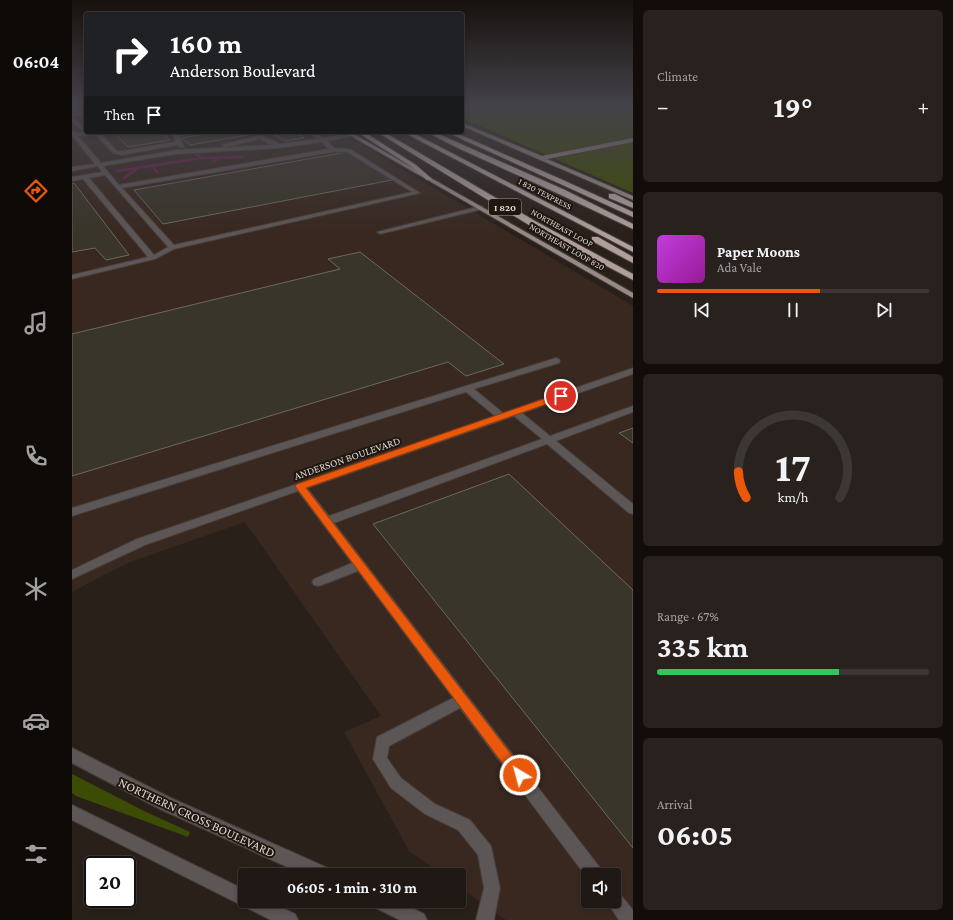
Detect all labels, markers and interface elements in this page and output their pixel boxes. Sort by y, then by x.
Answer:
icon: right [104,28,156,80]
text: 160 m [170,28,242,59]
text: 06:04 [13,52,59,72]
text: Anderson Boulevard [170,61,316,81]
text: Climate [657,69,698,84]
text: 19° [773,90,813,123]
text: − [657,94,669,119]
text: + [917,94,929,119]
icon: arrive [143,104,165,126]
text: Then [104,107,135,123]
street label: I 820 TEXPRESS [517,176,573,212]
icon: directions [22,177,50,205]
road number: I 820 [489,199,521,215]
street label: NORTHEAST LOOP [529,207,595,249]
street label: NORTHEAST LOOP 820 [528,221,606,273]
text: Paper Moons [717,244,800,260]
text: Ada Vale [717,260,762,275]
icon: previous [691,299,713,321]
icon: pause [782,299,804,321]
icon: next [873,299,895,321]
icon: music [22,309,50,337]
pin [544,379,578,413]
icon: arrive [550,385,572,407]
street label: ANDERSON BOULEVARD [292,434,402,482]
icon: phone [22,442,50,470]
text: 17 [775,444,811,490]
text: km/h [778,489,809,505]
icon: climate [22,575,50,603]
text: Range · 67% [657,609,719,624]
text: 335 km [657,630,748,663]
icon: car [22,707,50,735]
position arrow [499,754,541,796]
street label: NORTHERN CROSS BOULEVARD [116,775,277,860]
text: Arrival [657,797,692,812]
text: 06:05 [657,818,733,851]
icon: filters [22,840,50,868]
speed limit sign: 20 [84,856,136,908]
map controls [581,868,621,908]
button: sound [581,868,621,908]
text: 06:05 · 1 min · 310 m [287,880,417,896]

